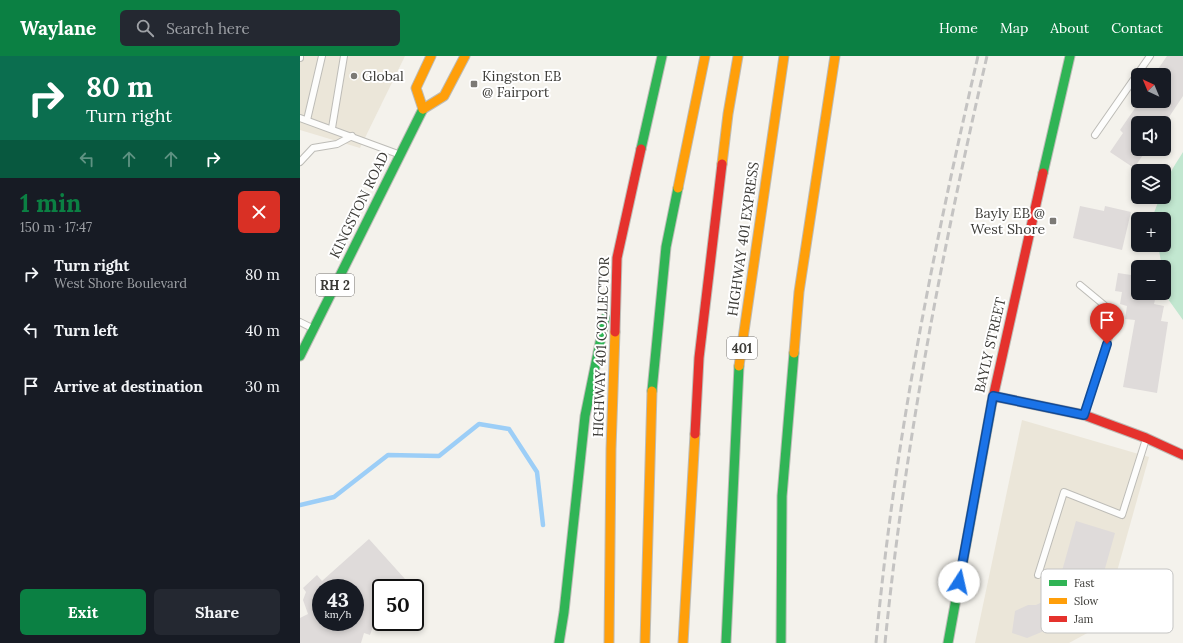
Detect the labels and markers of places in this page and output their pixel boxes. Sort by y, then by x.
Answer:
place label: Global [362,67,404,85]
place label: Kingston EB @ Fairport [482,67,562,101]
marker: Global [349,71,359,81]
marker: Kingston EB @ Fairport [469,79,479,89]
place label: Bayly EB @ West Shore [970,204,1045,238]
marker: Bayly EB @ West Shore [1048,216,1058,226]
pin [1090,303,1124,344]

